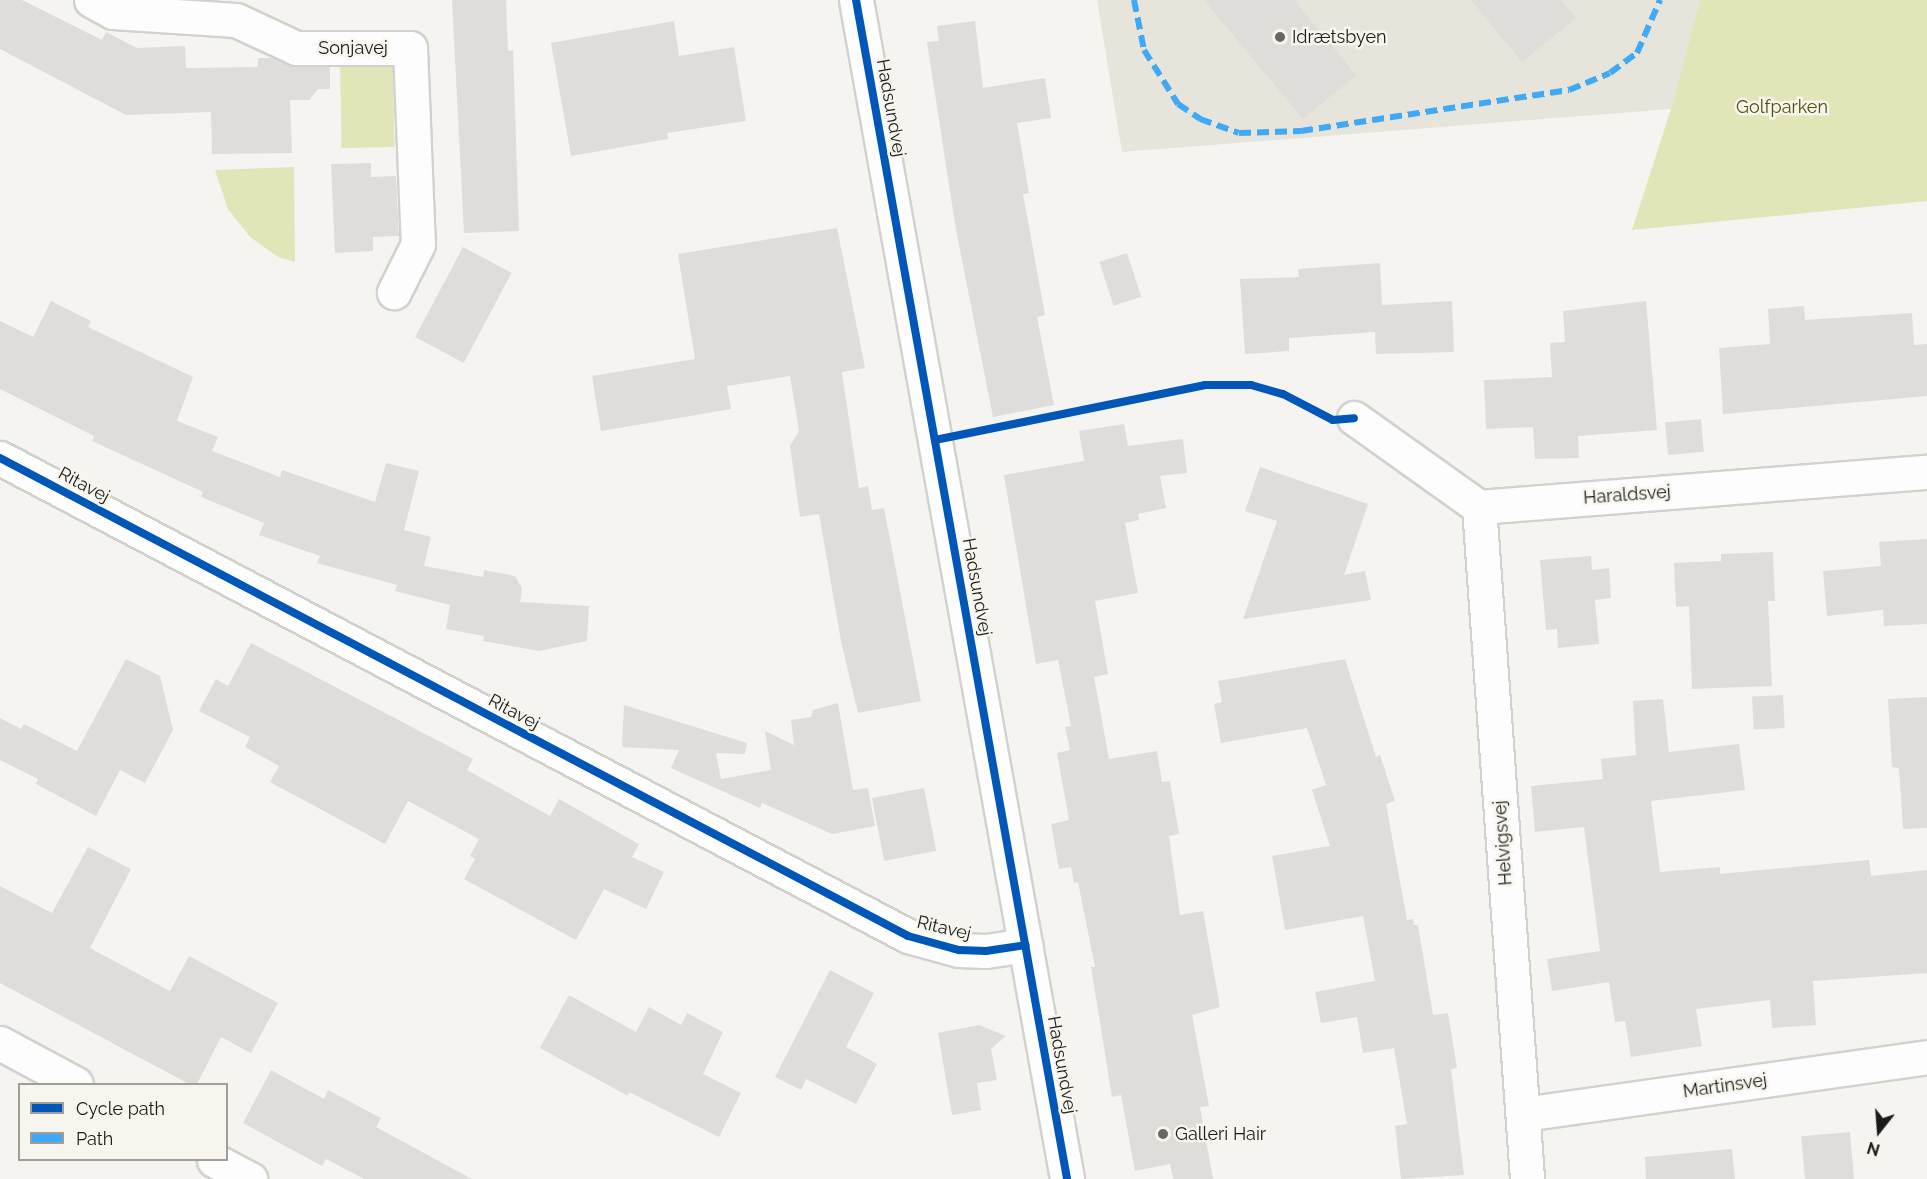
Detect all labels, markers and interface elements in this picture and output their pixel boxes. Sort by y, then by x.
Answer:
place label: Idrætsbyen [1292,26,1386,48]
marker: Idrætsbyen [1273,30,1287,44]
street label: Sonjavej [318,37,388,59]
street label: Hadsundvej [872,57,910,159]
park label: Golfparken [1736,96,1828,118]
street label: Ritavej [55,463,113,507]
street label: Haraldsvej [1583,481,1671,509]
street label: Hadsundvej [958,536,996,638]
street label: Ritavej [485,690,543,734]
street label: Helvigsvej [1489,800,1517,886]
street label: Ritavej [915,911,973,945]
street label: Hadsundvej [1043,1014,1081,1116]
street label: Martinsvej [1682,1069,1768,1103]
legend [18,1083,228,1161]
text: Cycle path [76,1098,165,1119]
north arrow [1849,1101,1909,1161]
place label: Galleri Hair [1175,1123,1266,1145]
marker: Galleri Hair [1156,1127,1170,1141]
text: Path [76,1128,113,1149]
text: N [1865,1138,1882,1160]

